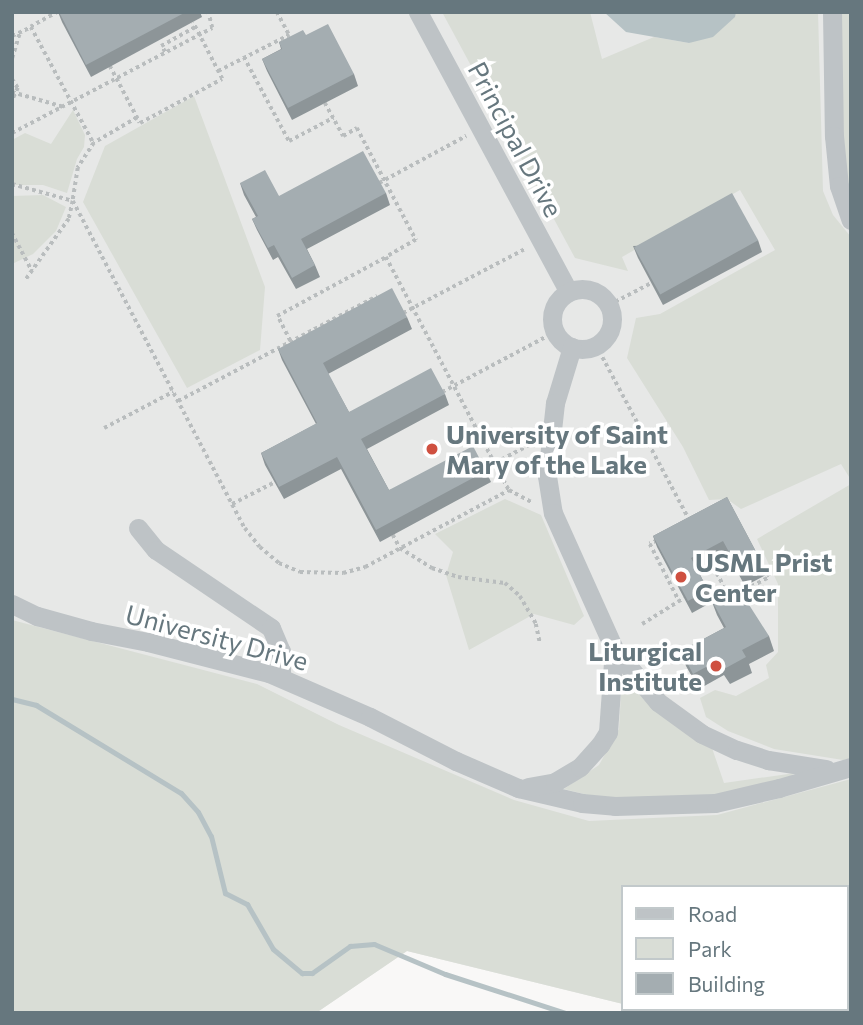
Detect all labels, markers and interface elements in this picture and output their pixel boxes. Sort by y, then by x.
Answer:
street label: Principal Drive [462,56,570,222]
place label: University of Saint Mary of the Lake [446,418,668,480]
marker: University of Saint Mary of the Lake [424,441,440,457]
place label: USML Prist Center [695,546,832,608]
marker: USML Prist Center [673,569,689,585]
street label: University Drive [122,598,312,676]
place label: Liturgical Institute [588,635,702,696]
marker: Liturgical Institute [708,658,724,674]
legend [622,885,849,1011]
text: Road [688,901,737,926]
text: Park [688,936,732,961]
text: Building [688,971,765,996]

